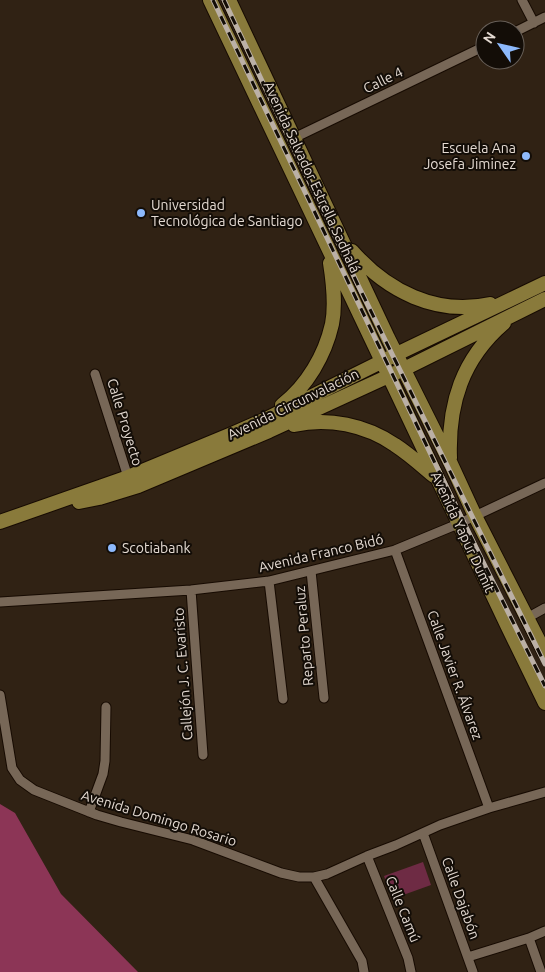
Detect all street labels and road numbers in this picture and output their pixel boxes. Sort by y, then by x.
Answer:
street label: Calle 4 [361,64,405,96]
street label: Avenida Salvador Estrella Sadhalá [260,79,364,275]
street label: Avenida Circunvalación [225,365,361,443]
street label: Calle Proyecto [104,376,146,468]
street label: Avenida Yapur Dumit [428,469,498,596]
street label: Avenida Franco Bidó [257,531,385,575]
street label: Reparto Peraluz [292,585,316,687]
street label: Callejón J. C. Evaristo [170,607,196,741]
street label: Calle Javier R. Álvarez [424,608,487,742]
street label: Avenida Domingo Rosario [79,787,239,849]
street label: Calle Dajabón [439,855,483,941]
street label: Calle Camú [382,874,424,944]

